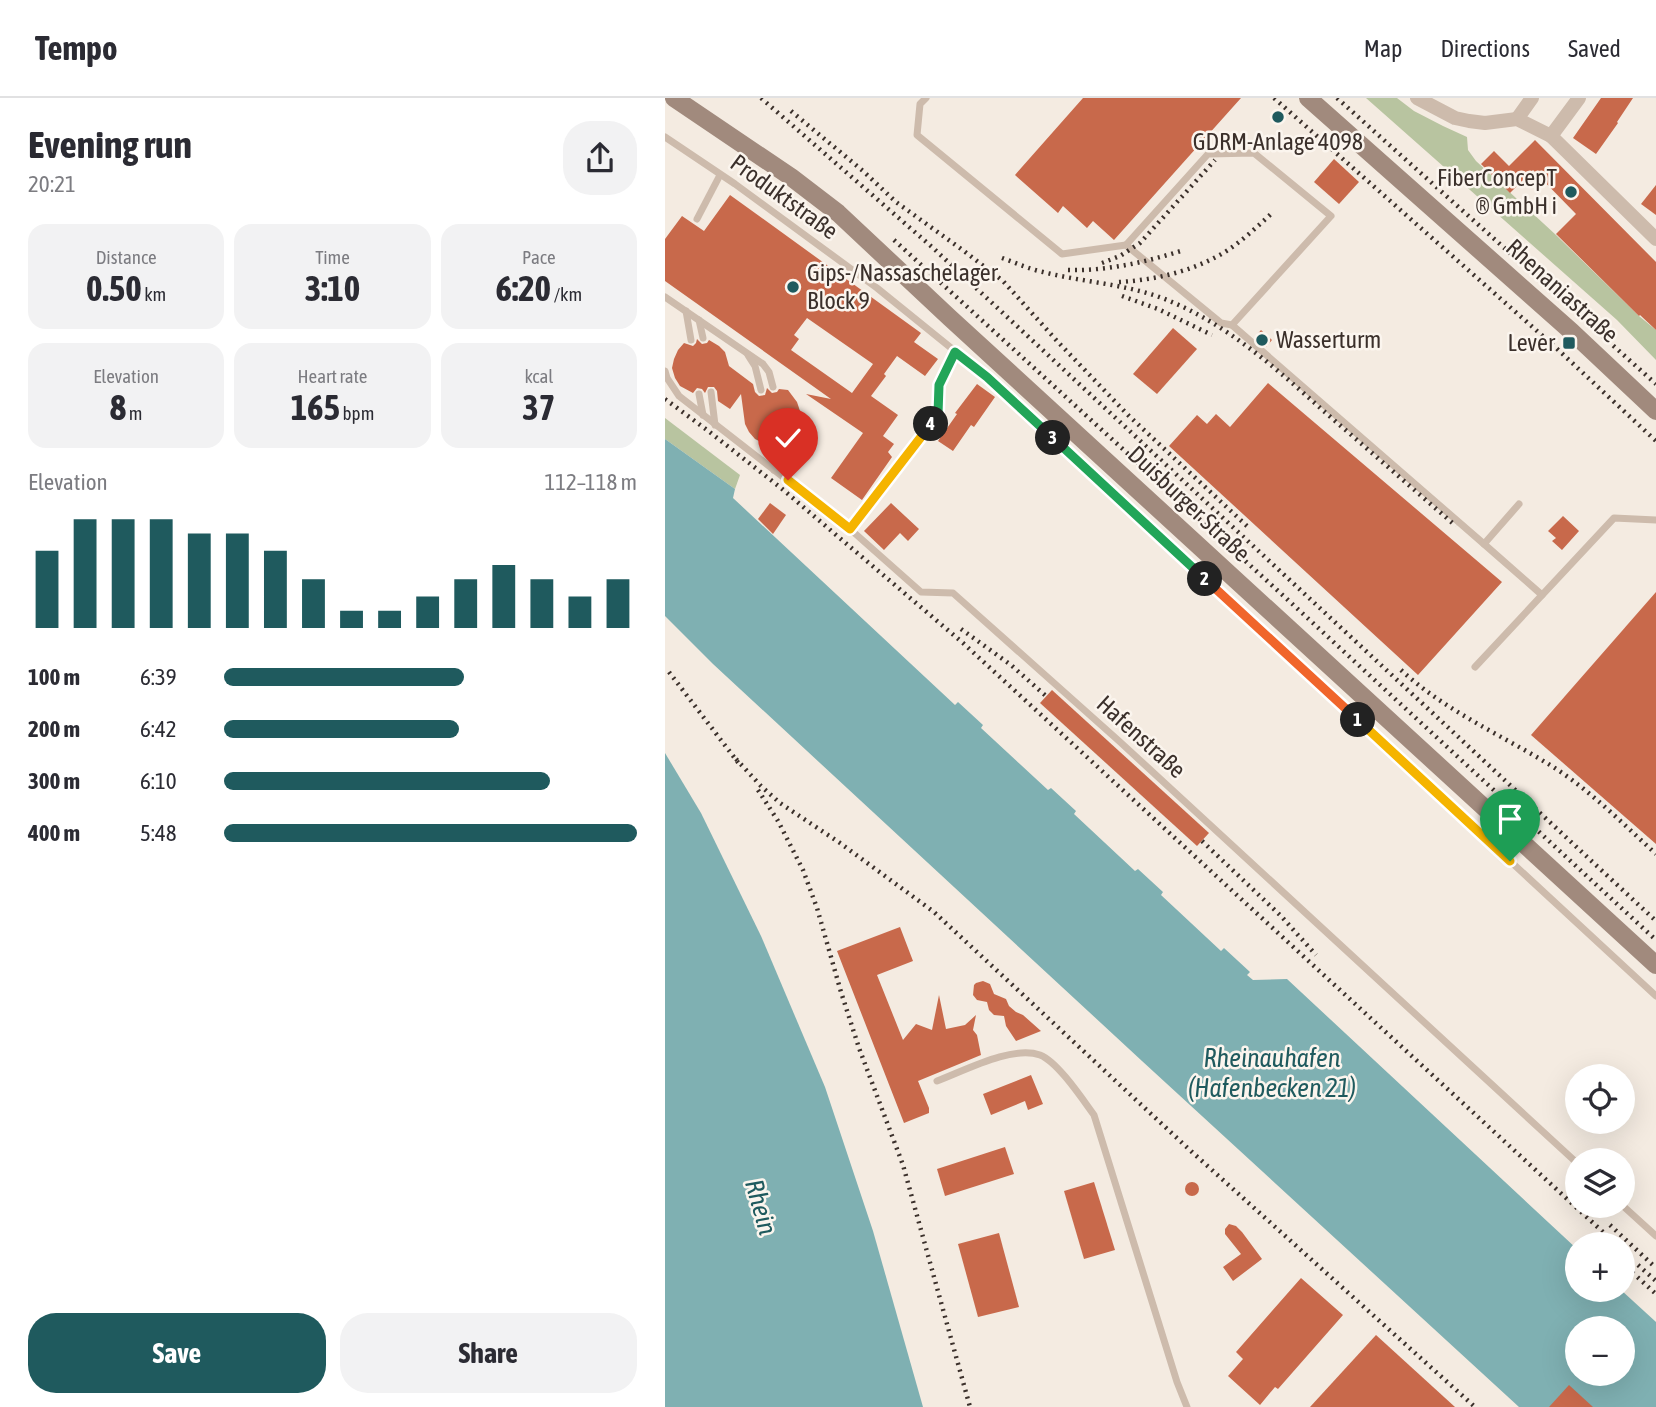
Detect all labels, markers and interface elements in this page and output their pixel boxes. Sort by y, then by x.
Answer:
text: Tempo [35,29,117,67]
text: Map [1364,35,1402,62]
text: Directions [1440,35,1530,62]
text: Saved [1568,35,1621,62]
marker: GDRM-Anlage 4098 [1270,109,1286,125]
button: share [563,121,637,195]
text: Evening run [28,123,192,166]
place label: GDRM-Anlage 4098 [1193,128,1363,155]
street label: Produktstraße [725,149,843,245]
place label: FiberConcepT ® GmbH i [1437,164,1557,219]
text: 20:21 [28,171,76,197]
marker: FiberConcepT ® GmbH i [1563,184,1579,200]
street label: Rhenaniastraße [1501,233,1624,348]
text: Distance [96,246,157,268]
text: Time [315,246,350,268]
text: Pace [522,246,556,268]
place label: Gips-/Nassaschelager Block 9 [807,259,999,314]
text: 0.50 [86,268,142,308]
text: 3:10 [305,268,360,308]
text: 6:20 [495,268,551,308]
marker: Gips-/Nassaschelager Block 9 [785,279,801,295]
text: km [142,283,166,305]
text: /km [551,283,582,305]
place label: Wasserturm [1276,326,1381,353]
place label: Lever [1507,329,1556,356]
marker: Wasserturm [1254,332,1270,348]
marker: Lever [1561,335,1577,351]
text: Elevation [93,365,159,387]
text: Heart rate [298,365,367,387]
text: kcal [524,365,553,387]
text: 8 [110,387,126,427]
text: 165 [291,387,340,427]
text: 37 [522,387,555,427]
text: m [126,402,143,424]
text: bpm [340,402,374,424]
pin: 4 [913,406,949,442]
pin [758,408,818,480]
text: 4 [926,412,935,434]
icon: check [769,419,807,457]
pin: 3 [1035,420,1071,456]
text: 3 [1048,426,1057,448]
street label: Duisburger Straße [1123,440,1256,567]
text: Elevation [28,469,108,495]
text: 112–118 m [544,469,637,495]
pin: 2 [1187,561,1223,596]
text: 2 [1200,567,1209,589]
text: 100 m [28,664,80,690]
text: 6:39 [140,664,177,690]
street label: Hafenstraße [1092,690,1191,783]
pin: 1 [1341,702,1375,738]
text: 1 [1353,708,1362,730]
text: 200 m [28,716,80,742]
text: 6:42 [140,716,177,742]
text: 300 m [28,768,80,794]
text: 6:10 [140,768,177,794]
pin [1480,789,1540,861]
icon: arrive [1491,800,1529,838]
text: 400 m [28,820,80,846]
text: 5:48 [140,820,177,846]
water label: Rheinauhafen (Hafenbecken 21) [1188,1043,1356,1103]
map controls [1565,1064,1635,1386]
button: locate [1565,1064,1635,1134]
button: layers [1565,1148,1635,1218]
water label: Rhein [739,1176,783,1238]
button: + [1565,1232,1635,1302]
button: Save [28,1313,326,1393]
button: Share [340,1313,637,1393]
button: − [1565,1316,1635,1386]

